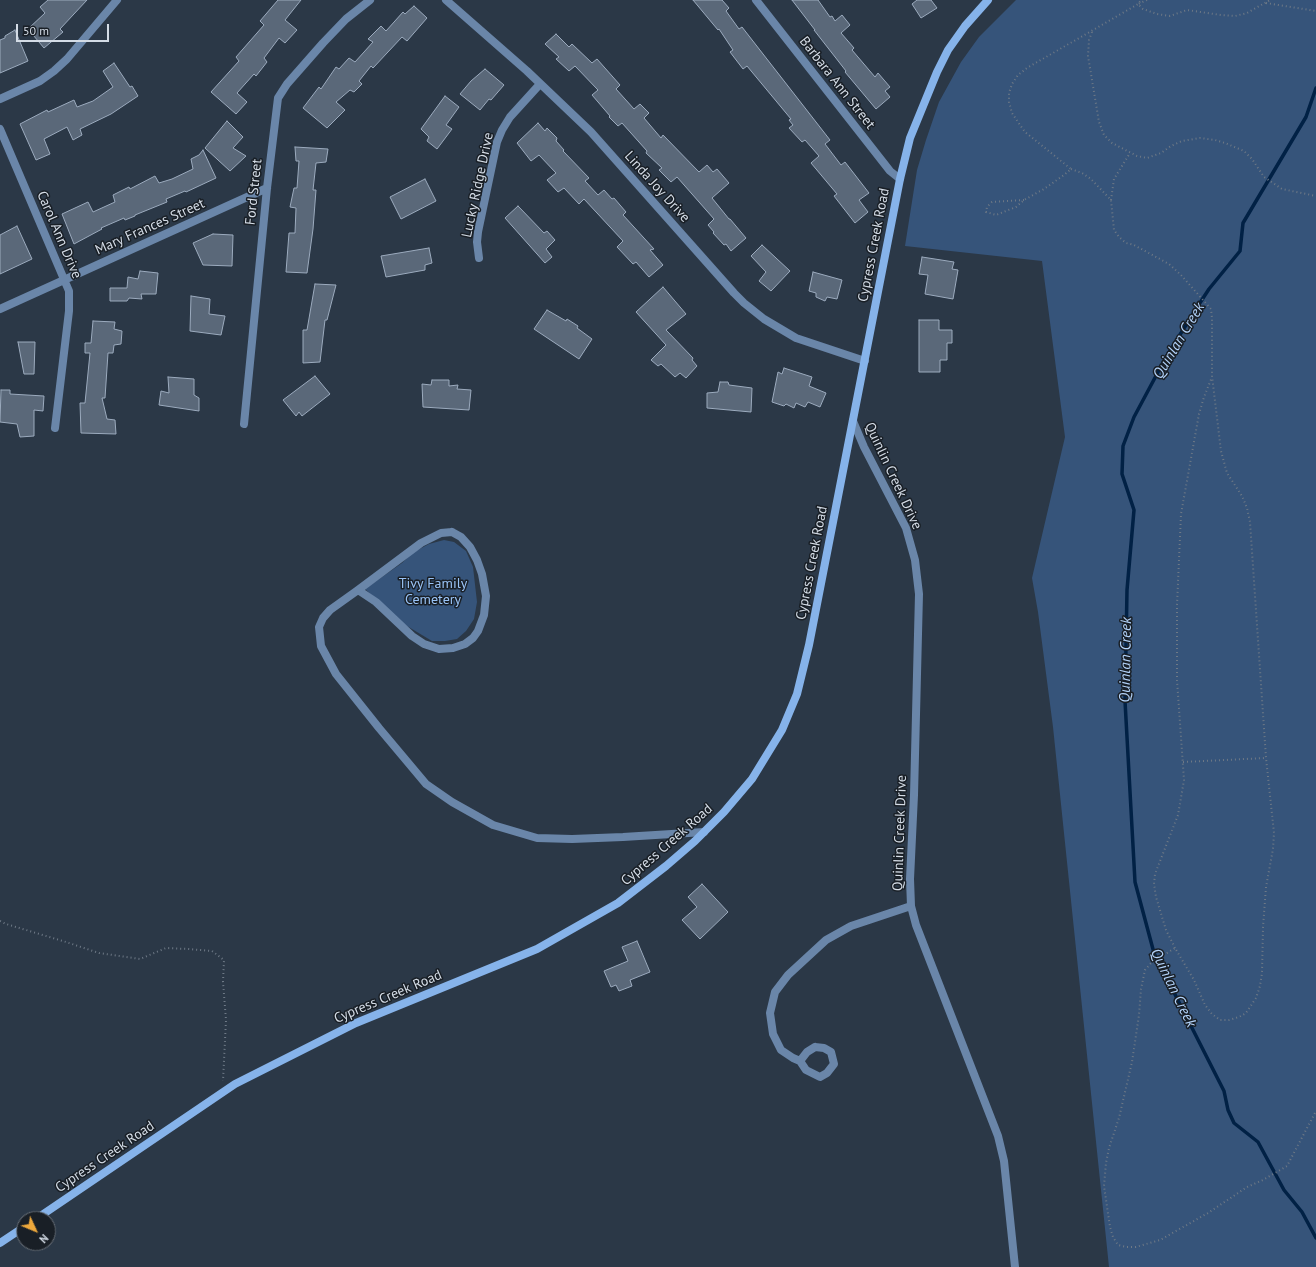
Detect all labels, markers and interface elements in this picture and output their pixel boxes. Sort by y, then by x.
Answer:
scale bar [18,16,111,42]
text: 50 m [23,23,49,38]
street label: Barbara Ann Street [796,33,878,133]
street label: Lucky Ridge Drive [459,131,497,239]
street label: Linda Joy Drive [621,148,693,226]
street label: Ford Street [242,158,266,226]
street label: Cypress Creek Road [855,187,893,303]
street label: Carol Ann Drive [33,189,85,281]
street label: Mary Frances Street [93,195,207,259]
water label: Quinlan Creek [1149,300,1209,382]
street label: Quinlin Creek Drive [861,420,925,532]
street label: Cypress Creek Road [793,505,831,621]
park label: Tivy Family Cemetery [399,576,467,608]
water label: Quinlan Creek [1116,617,1136,703]
street label: Quinlin Creek Drive [890,775,910,891]
street label: Cypress Creek Road [618,801,716,889]
water label: Quinlan Creek [1146,946,1200,1030]
street label: Cypress Creek Road [332,967,444,1027]
street label: Cypress Creek Road [52,1118,158,1196]
north arrow [16,1211,56,1251]
text: N [36,1231,51,1246]

